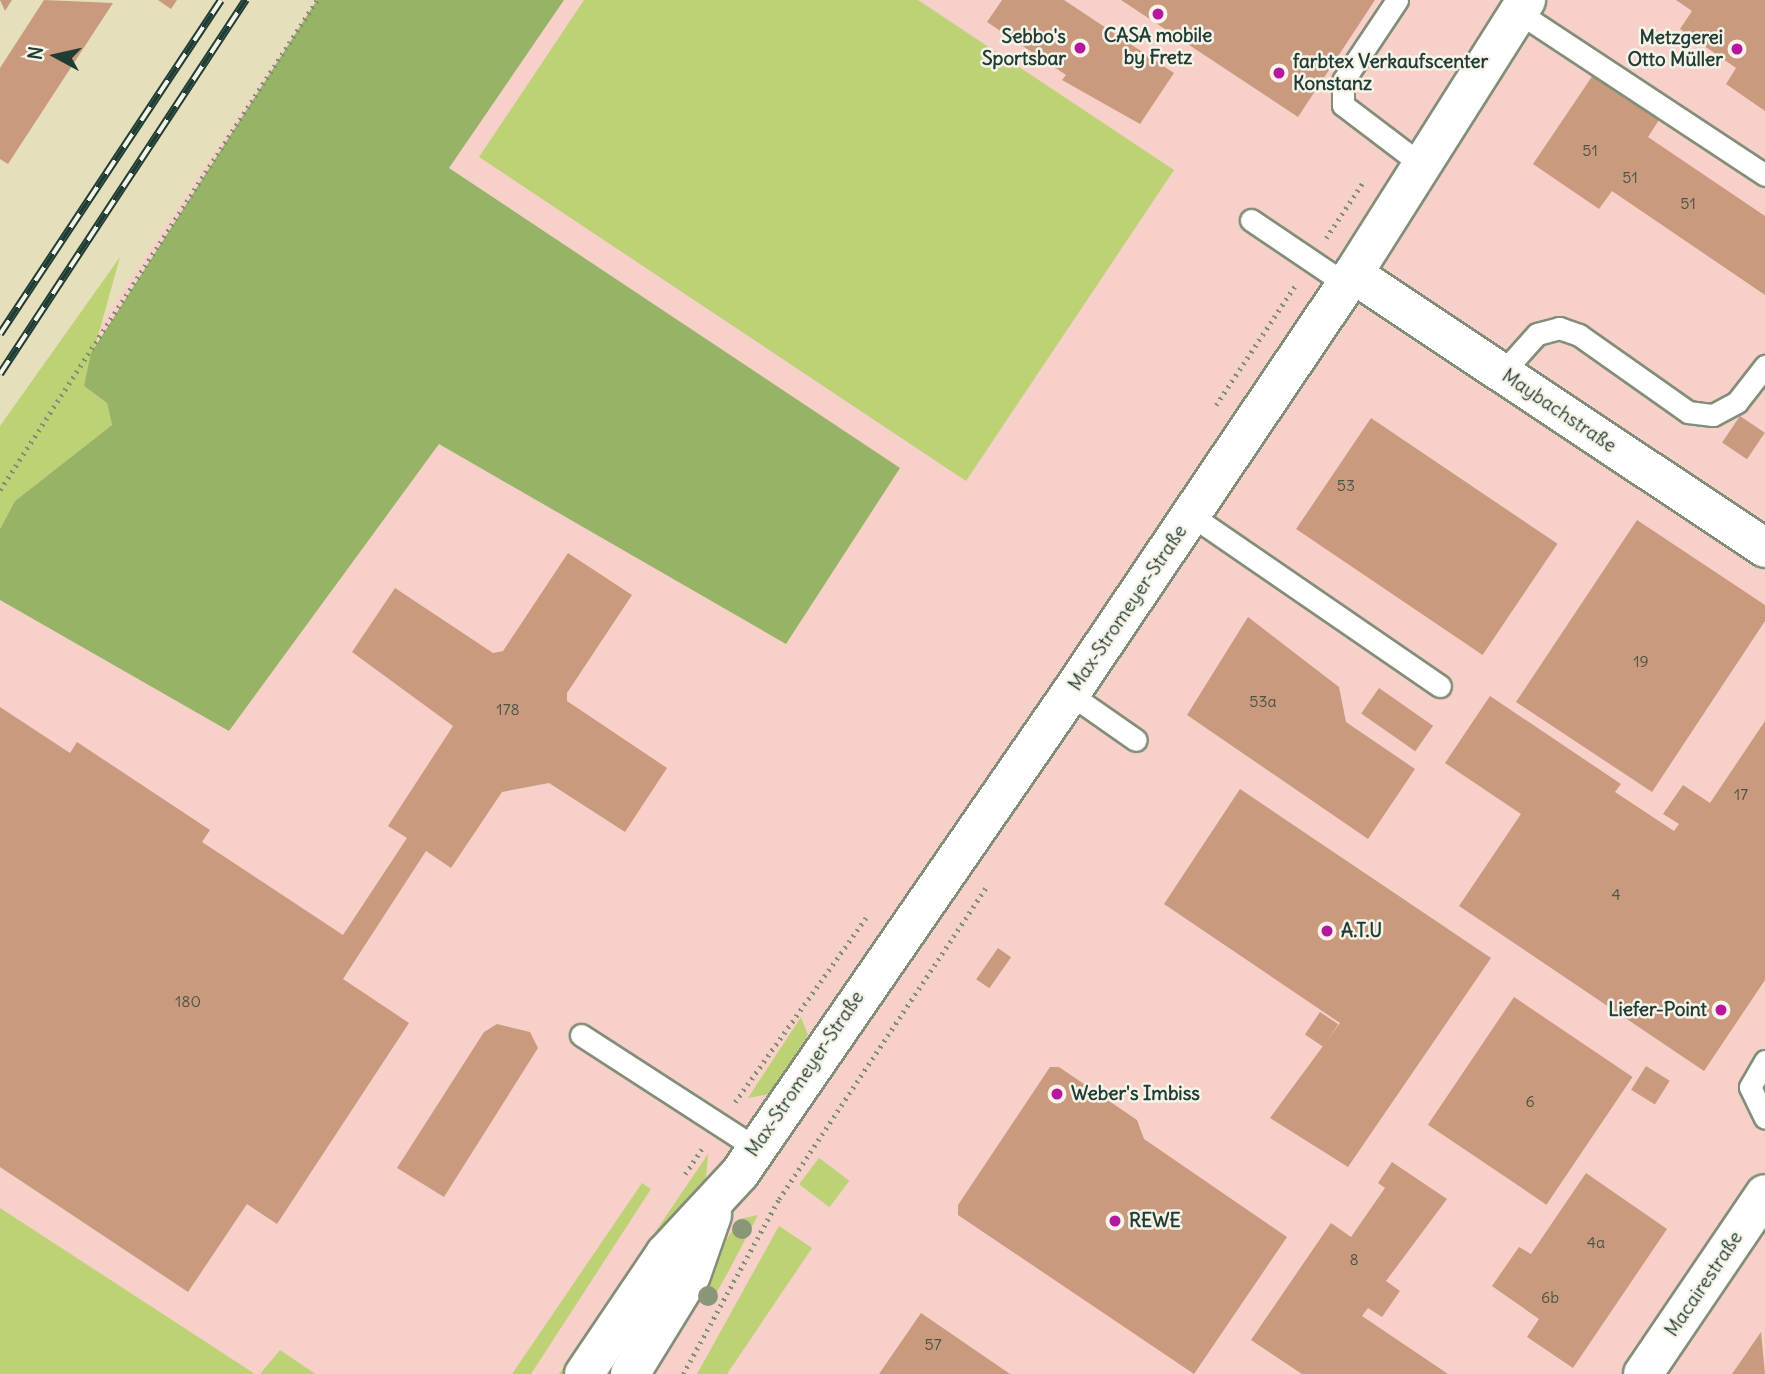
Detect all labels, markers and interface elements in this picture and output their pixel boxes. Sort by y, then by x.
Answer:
marker: CASA mobile by Fretz [1150,6,1166,22]
north arrow [21,21,91,91]
place label: CASA mobile by Fretz [1104,25,1212,69]
place label: Sebbo's Sportsbar [982,26,1066,70]
place label: Metzgerei Otto Müller [1627,27,1723,71]
marker: Sebbo's Sportsbar [1072,40,1088,56]
marker: Metzgerei Otto Müller [1729,41,1745,57]
text: N [22,45,48,61]
place label: farbtex Verkaufscenter Konstanz [1293,51,1488,95]
marker: farbtex Verkaufscenter Konstanz [1271,65,1287,81]
house number: 51 [1582,140,1598,160]
house number: 51 [1622,167,1638,187]
house number: 51 [1680,193,1696,213]
street label: Maybachstraße [1498,364,1620,458]
house number: 53 [1337,475,1355,495]
street label: Max-Stromeyer-Straße [1064,521,1192,695]
house number: 19 [1633,651,1649,671]
house number: 53a [1249,691,1277,711]
house number: 178 [496,699,520,719]
house number: 17 [1734,784,1748,804]
house number: 4 [1611,884,1621,904]
place label: A.T.U [1341,920,1382,942]
marker: A.T.U [1319,923,1335,939]
street label: Max-Stromeyer-Straße [741,987,869,1161]
house number: 180 [175,991,201,1011]
place label: Liefer-Point [1608,999,1707,1021]
marker: Liefer-Point [1713,1002,1729,1018]
place label: Weber's Imbiss [1071,1083,1200,1105]
marker: Weber's Imbiss [1049,1086,1065,1102]
house number: 6 [1525,1091,1535,1111]
place label: REWE [1129,1210,1181,1232]
marker: REWE [1107,1213,1123,1229]
street label: Macairestraße [1660,1227,1748,1341]
house number: 4a [1587,1232,1605,1252]
house number: 8 [1349,1249,1359,1269]
house number: 6b [1541,1287,1559,1307]
house number: 57 [924,1334,942,1354]

